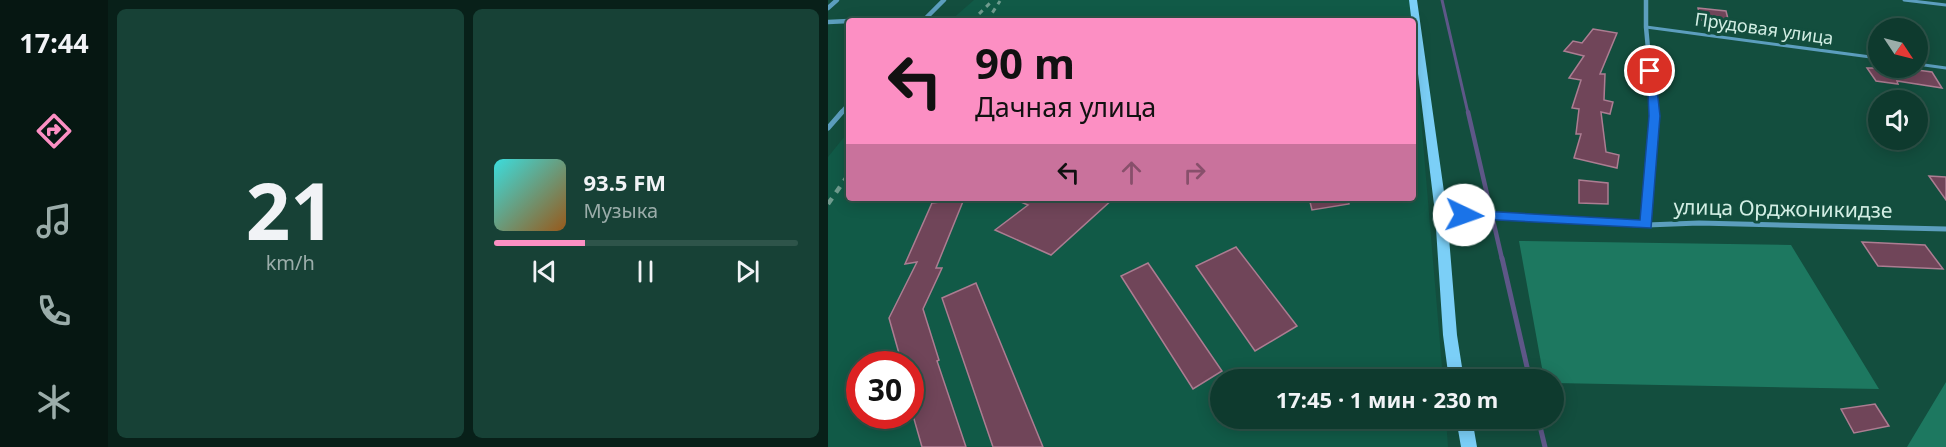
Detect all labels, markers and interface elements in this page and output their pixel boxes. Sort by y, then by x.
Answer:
street label: Прудовая улица [1693,6,1835,50]
north arrow [1868,18,1928,78]
map controls [1868,18,1928,150]
text: 17:44 [19,24,89,61]
text: 90 m [975,34,1075,91]
icon: left [876,42,954,120]
pin [1624,45,1675,96]
icon: arrive [1633,54,1666,87]
text: Дачная улица [975,88,1156,125]
button: sound [1868,90,1928,150]
icon: directions [33,110,75,152]
icon: left [1052,156,1085,189]
icon: ahead [1115,156,1148,189]
icon: right [1178,156,1211,189]
text: 21 [246,157,335,263]
text: 93.5 FM [584,167,666,197]
position arrow [1432,183,1496,247]
street label: улица Орджоникидзе [1673,192,1893,224]
text: Музыка [584,197,658,224]
icon: music [33,200,75,242]
text: km/h [266,249,315,276]
icon: previous [528,255,561,288]
icon: pause [629,255,662,288]
icon: next [731,255,764,288]
icon: phone [33,290,75,332]
speed limit sign: 30 [846,351,924,429]
icon: climate [33,381,75,423]
text: 17:45 · 1 мин · 230 m [1276,384,1498,414]

